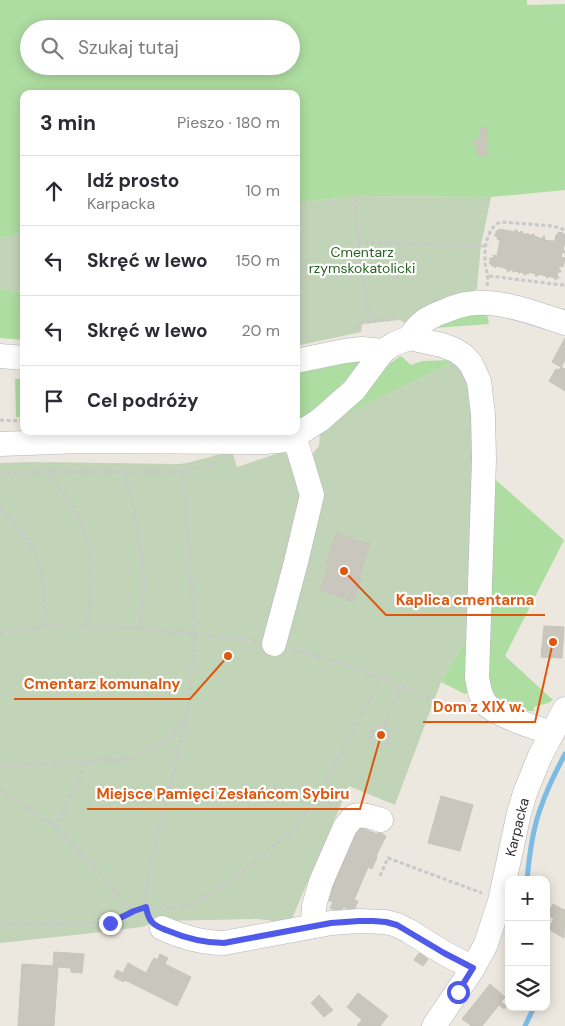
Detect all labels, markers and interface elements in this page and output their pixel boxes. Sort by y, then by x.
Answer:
search box [20,20,300,75]
icon: search [38,34,66,62]
text: Szukaj tutaj [78,35,179,60]
text: 3 min [40,109,96,137]
text: Pieszo · 180 m [177,112,280,133]
text: Idź prosto [87,168,179,193]
icon: ahead [40,177,68,205]
text: 10 m [246,180,280,201]
text: Karpacka [87,193,155,214]
park label: Cmentarz rzymskokatolicki [309,243,415,277]
icon: left [40,247,68,275]
text: Skręć w lewo [87,248,208,273]
text: 150 m [236,250,280,271]
icon: left [40,317,68,345]
text: Skręć w lewo [87,318,208,343]
text: 20 m [241,320,280,341]
icon: arrive [40,387,68,415]
text: Cel podróży [87,388,198,413]
callout: Kaplica cmentarna [386,585,545,615]
text: Kaplica cmentarna [396,590,534,610]
callout: Cmentarz komunalny [14,669,190,699]
text: Cmentarz komunalny [24,674,180,694]
callout: Dom z XIX w. [423,692,535,722]
text: Dom z XIX w. [433,697,525,717]
callout: Miejsce Pamięci Zesłańcom Sybiru [87,779,360,809]
text: Miejsce Pamięci Zesłańcom Sybiru [96,784,350,804]
street label: Karpacka [501,796,533,858]
map controls [505,876,550,1011]
button: + [505,876,550,921]
route end [99,912,122,935]
button: − [505,921,550,966]
button: layers [505,966,550,1011]
route start [447,981,470,1004]

